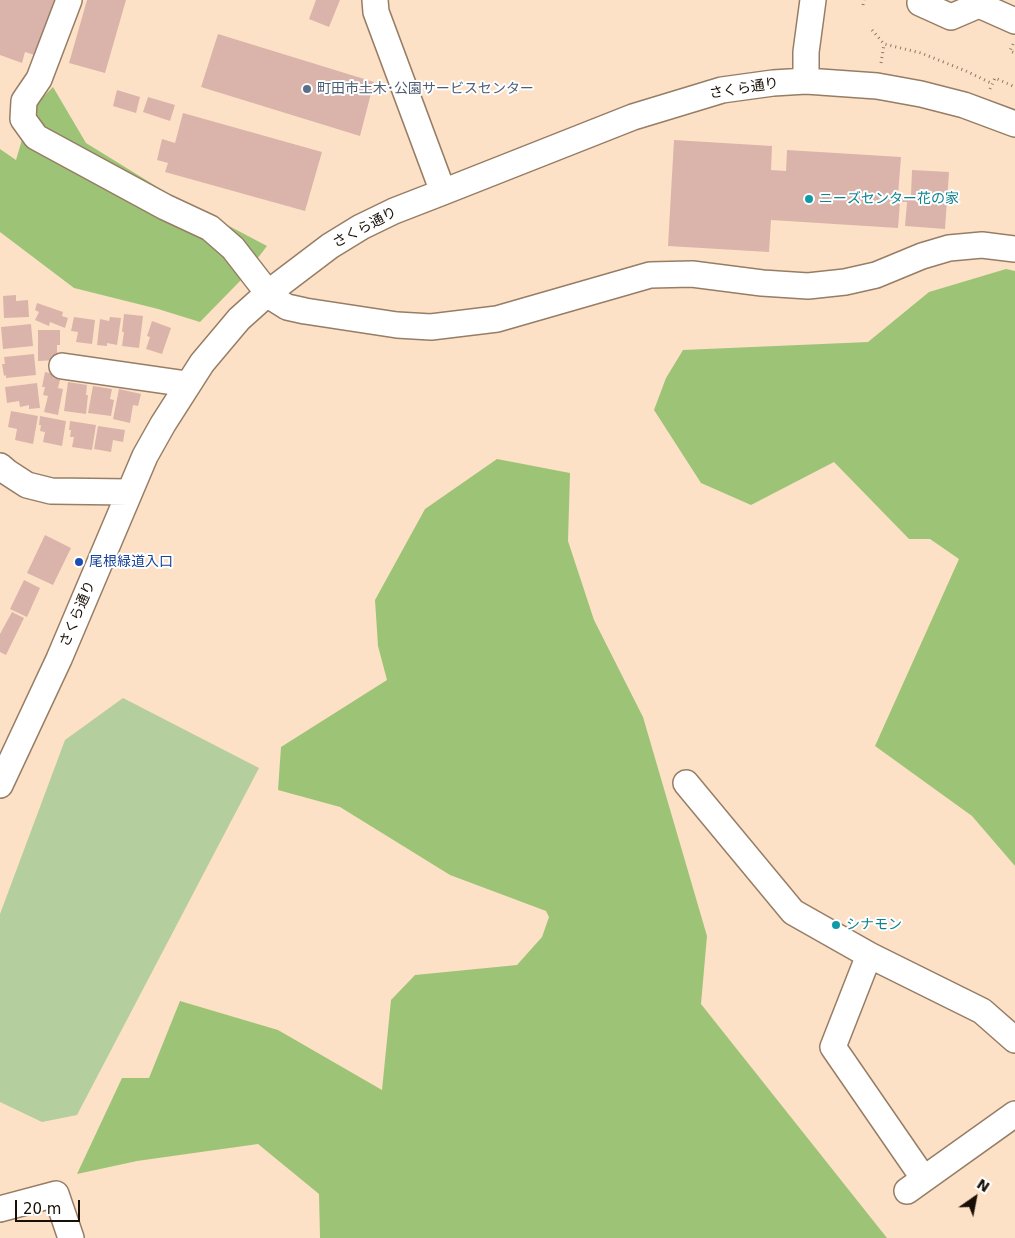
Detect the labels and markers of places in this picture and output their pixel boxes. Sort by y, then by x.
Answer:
place label: 町田市土木･公園サービスセンター [317,81,534,97]
marker: 町田市土木･公園サービスセンター [301,83,313,95]
place label: ニーズセンター花の家 [819,191,959,207]
marker: ニーズセンター花の家 [803,193,815,205]
place label: 尾根緑道入口 [89,554,173,570]
marker: 尾根緑道入口 [73,556,85,568]
place label: シナモン [846,917,902,933]
marker: シナモン [830,919,842,931]

